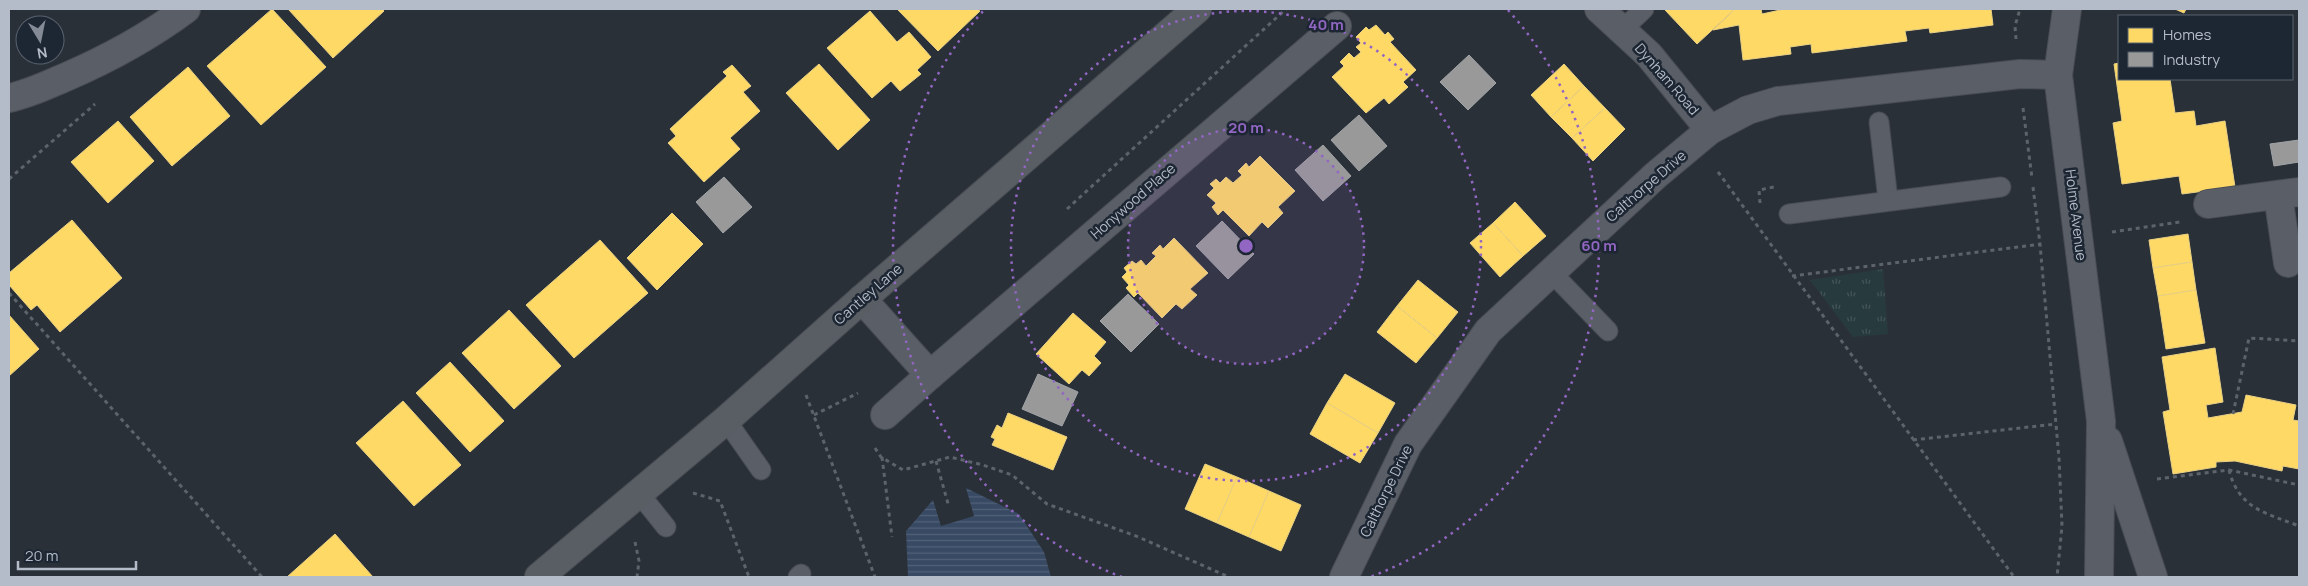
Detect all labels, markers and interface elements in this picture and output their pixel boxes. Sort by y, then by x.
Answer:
text: 40 m [1308,14,1344,35]
north arrow [15,15,65,65]
legend [2118,15,2293,80]
text: Homes [2163,24,2212,45]
street label: Dynham Road [1631,39,1704,119]
text: N [36,43,49,64]
text: Industry [2163,49,2220,70]
text: 20 m [1228,117,1264,138]
street label: Calthorpe Drive [1602,146,1690,226]
street label: Honywood Place [1086,158,1179,243]
street label: Holme Avenue [2061,168,2092,262]
text: 60 m [1581,235,1617,256]
centre of rings [1237,237,1255,255]
street label: Cantley Lane [830,259,906,329]
street label: Calthorpe Drive [1355,442,1416,540]
scale bar [18,538,135,570]
text: 20 m [25,545,58,566]

